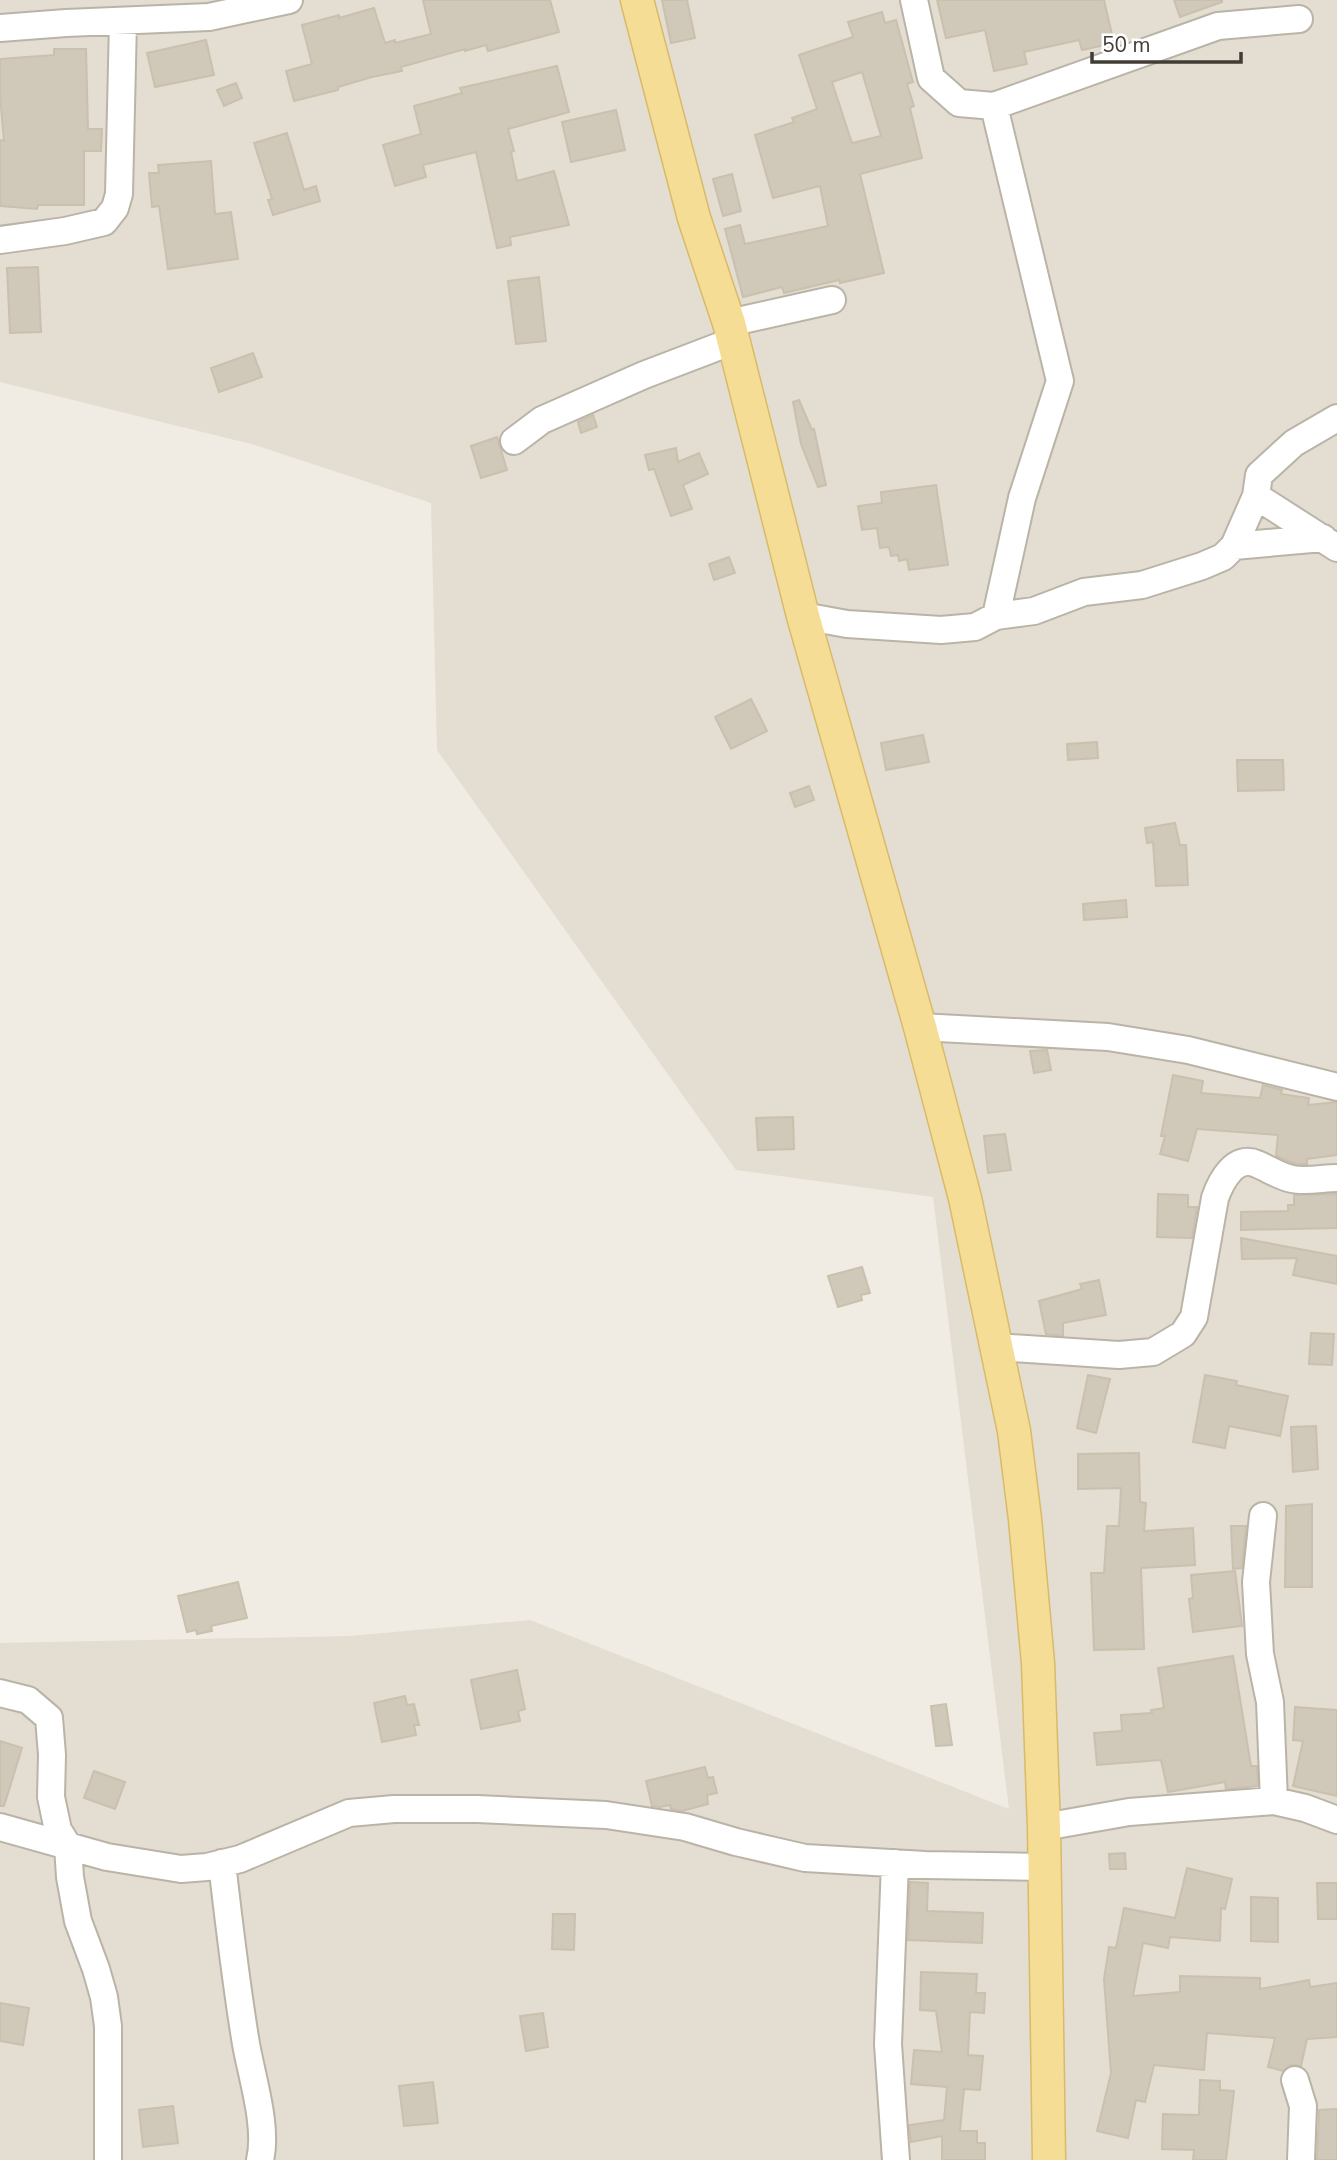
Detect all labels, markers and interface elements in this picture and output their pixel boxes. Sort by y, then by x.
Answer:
scale bar [1092,21,1241,65]
text: 50 m [1102,31,1151,59]

